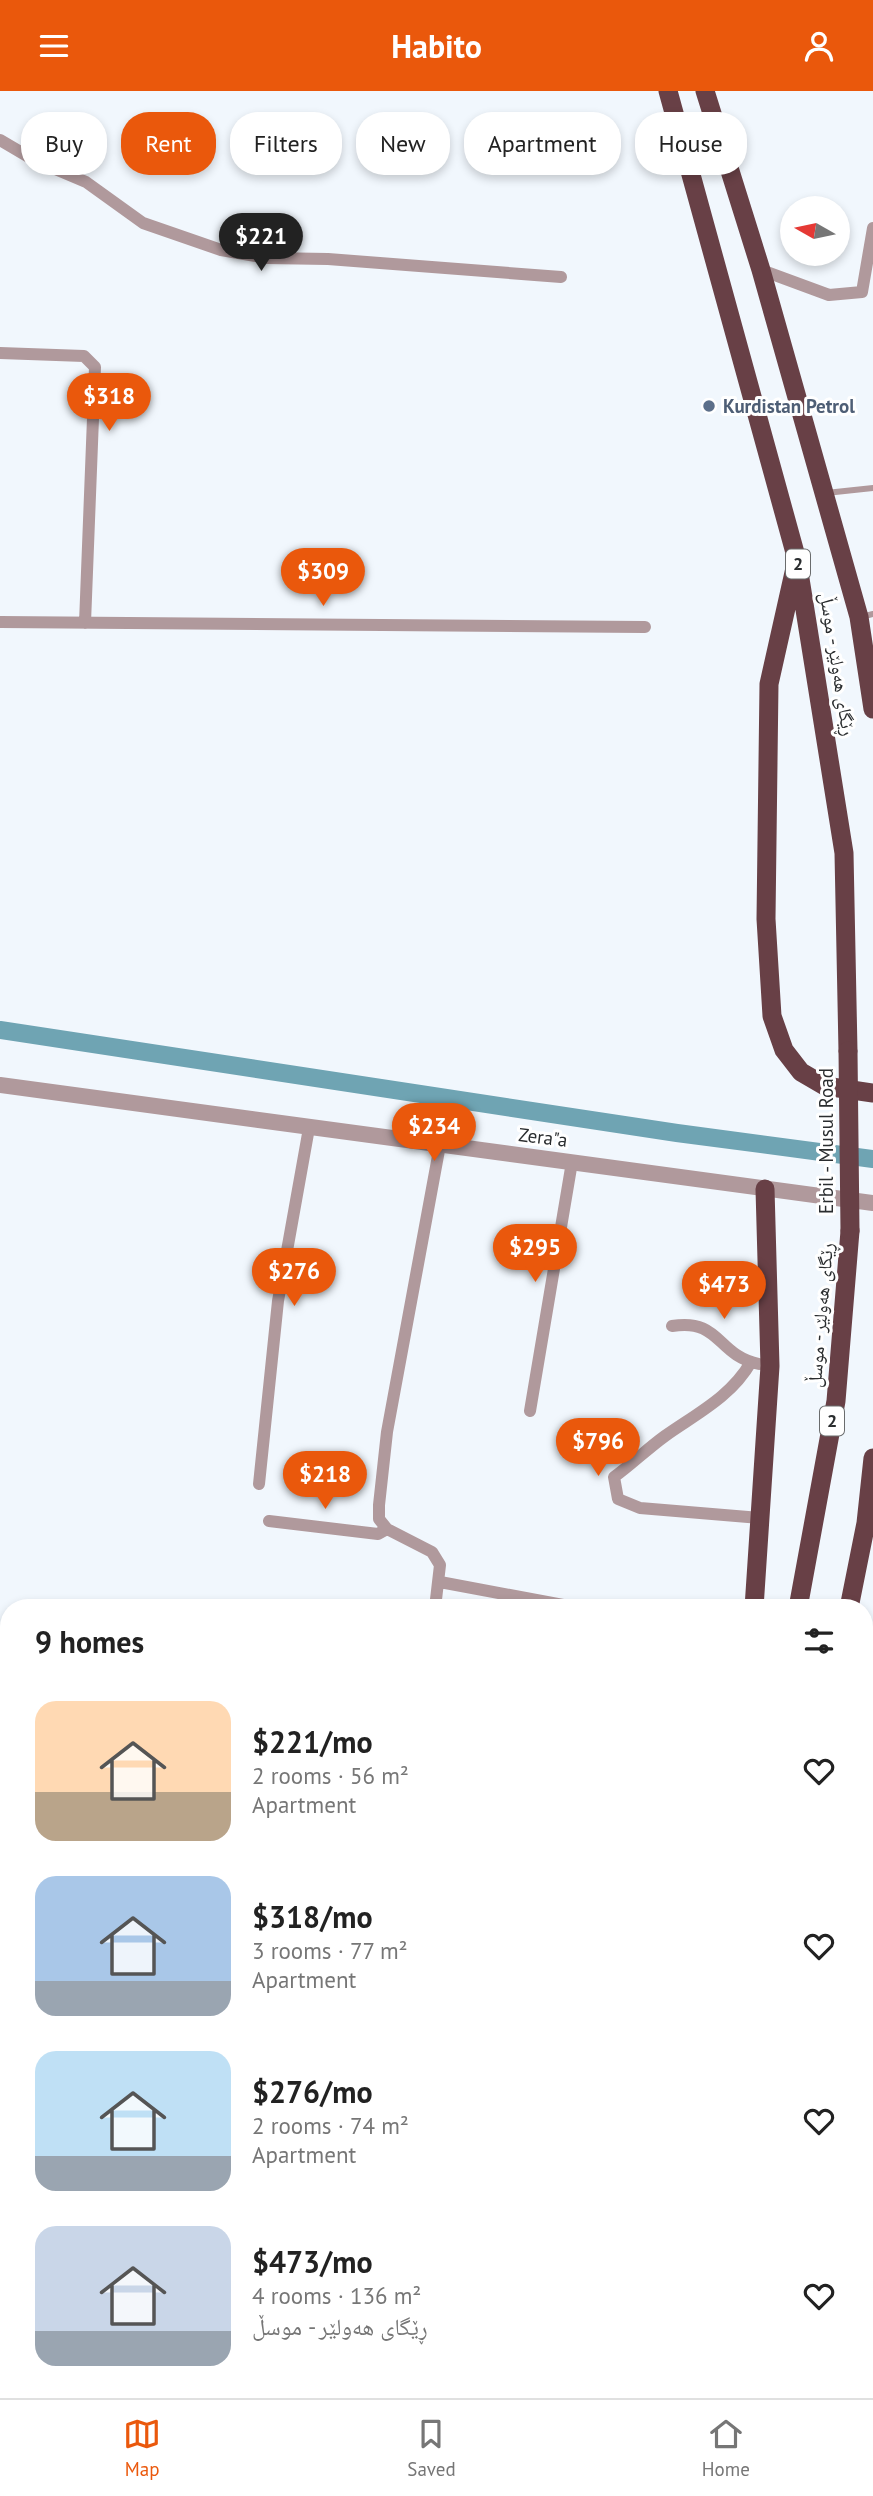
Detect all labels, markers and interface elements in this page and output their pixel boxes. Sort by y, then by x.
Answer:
text: Habito [391,25,482,67]
icon: menu [35,27,73,65]
icon: person [800,27,838,65]
chip: Buy [21,112,107,175]
chip: Rent [121,112,216,175]
chip: Filters [230,112,342,175]
chip: New [356,112,450,175]
chip: Apartment [464,112,621,175]
chip: House [635,112,747,175]
north arrow [780,196,850,266]
map controls [780,196,850,266]
pin: $221 [220,213,302,273]
text: $221 [235,221,287,250]
pin: $318 [68,373,150,433]
text: $318 [83,381,135,410]
place label: Kurdistan Petrol [723,394,855,418]
marker: Kurdistan Petrol [701,398,717,414]
pin: $309 [282,549,364,608]
road number: 2 [786,549,810,579]
text: $309 [297,556,349,585]
street label: ڕێگای هەولێر - موسڵ [812,590,861,738]
street label: Erbil - Musul Road [814,1068,838,1214]
pin: $234 [393,1103,475,1163]
text: $234 [408,1111,460,1140]
street label: Zera"a [517,1122,569,1152]
pin: $295 [494,1225,576,1284]
text: $295 [509,1232,561,1261]
street label: ڕێگای هەولێر - موسڵ [802,1242,841,1389]
pin: $276 [253,1249,335,1308]
text: $276 [268,1256,320,1285]
pin: $473 [683,1261,765,1321]
text: $473 [698,1269,750,1298]
road number: 2 [820,1407,844,1435]
pin: $796 [557,1419,639,1478]
text: $796 [572,1426,624,1455]
pin: $218 [284,1451,366,1511]
text: $218 [299,1459,351,1488]
text: 9 homes [35,1622,144,1661]
icon: filters [800,1622,838,1660]
text: $221/mo [252,1722,373,1761]
icon: home [91,1729,175,1813]
icon: heart [800,1752,838,1790]
text: 2 rooms · 56 m² [252,1761,409,1790]
text: Apartment [252,1790,356,1819]
text: $318/mo [252,1897,373,1936]
icon: home [91,1904,175,1988]
icon: heart [800,1927,838,1965]
text: 3 rooms · 77 m² [252,1936,408,1965]
text: Apartment [252,1965,356,1994]
text: $276/mo [252,2072,373,2111]
icon: home [91,2079,175,2163]
icon: heart [800,2102,838,2140]
text: 2 rooms · 74 m² [252,2111,409,2140]
text: Apartment [252,2140,356,2169]
text: $473/mo [252,2242,373,2281]
icon: home [91,2254,175,2338]
icon: heart [800,2277,838,2315]
text: 4 rooms · 136 m² [252,2281,421,2310]
text: ڕێگای هەولێر - موسڵ [252,2312,428,2341]
tab: Map [123,2415,161,2481]
tab: Saved [407,2415,456,2481]
tab: Home [702,2415,750,2481]

